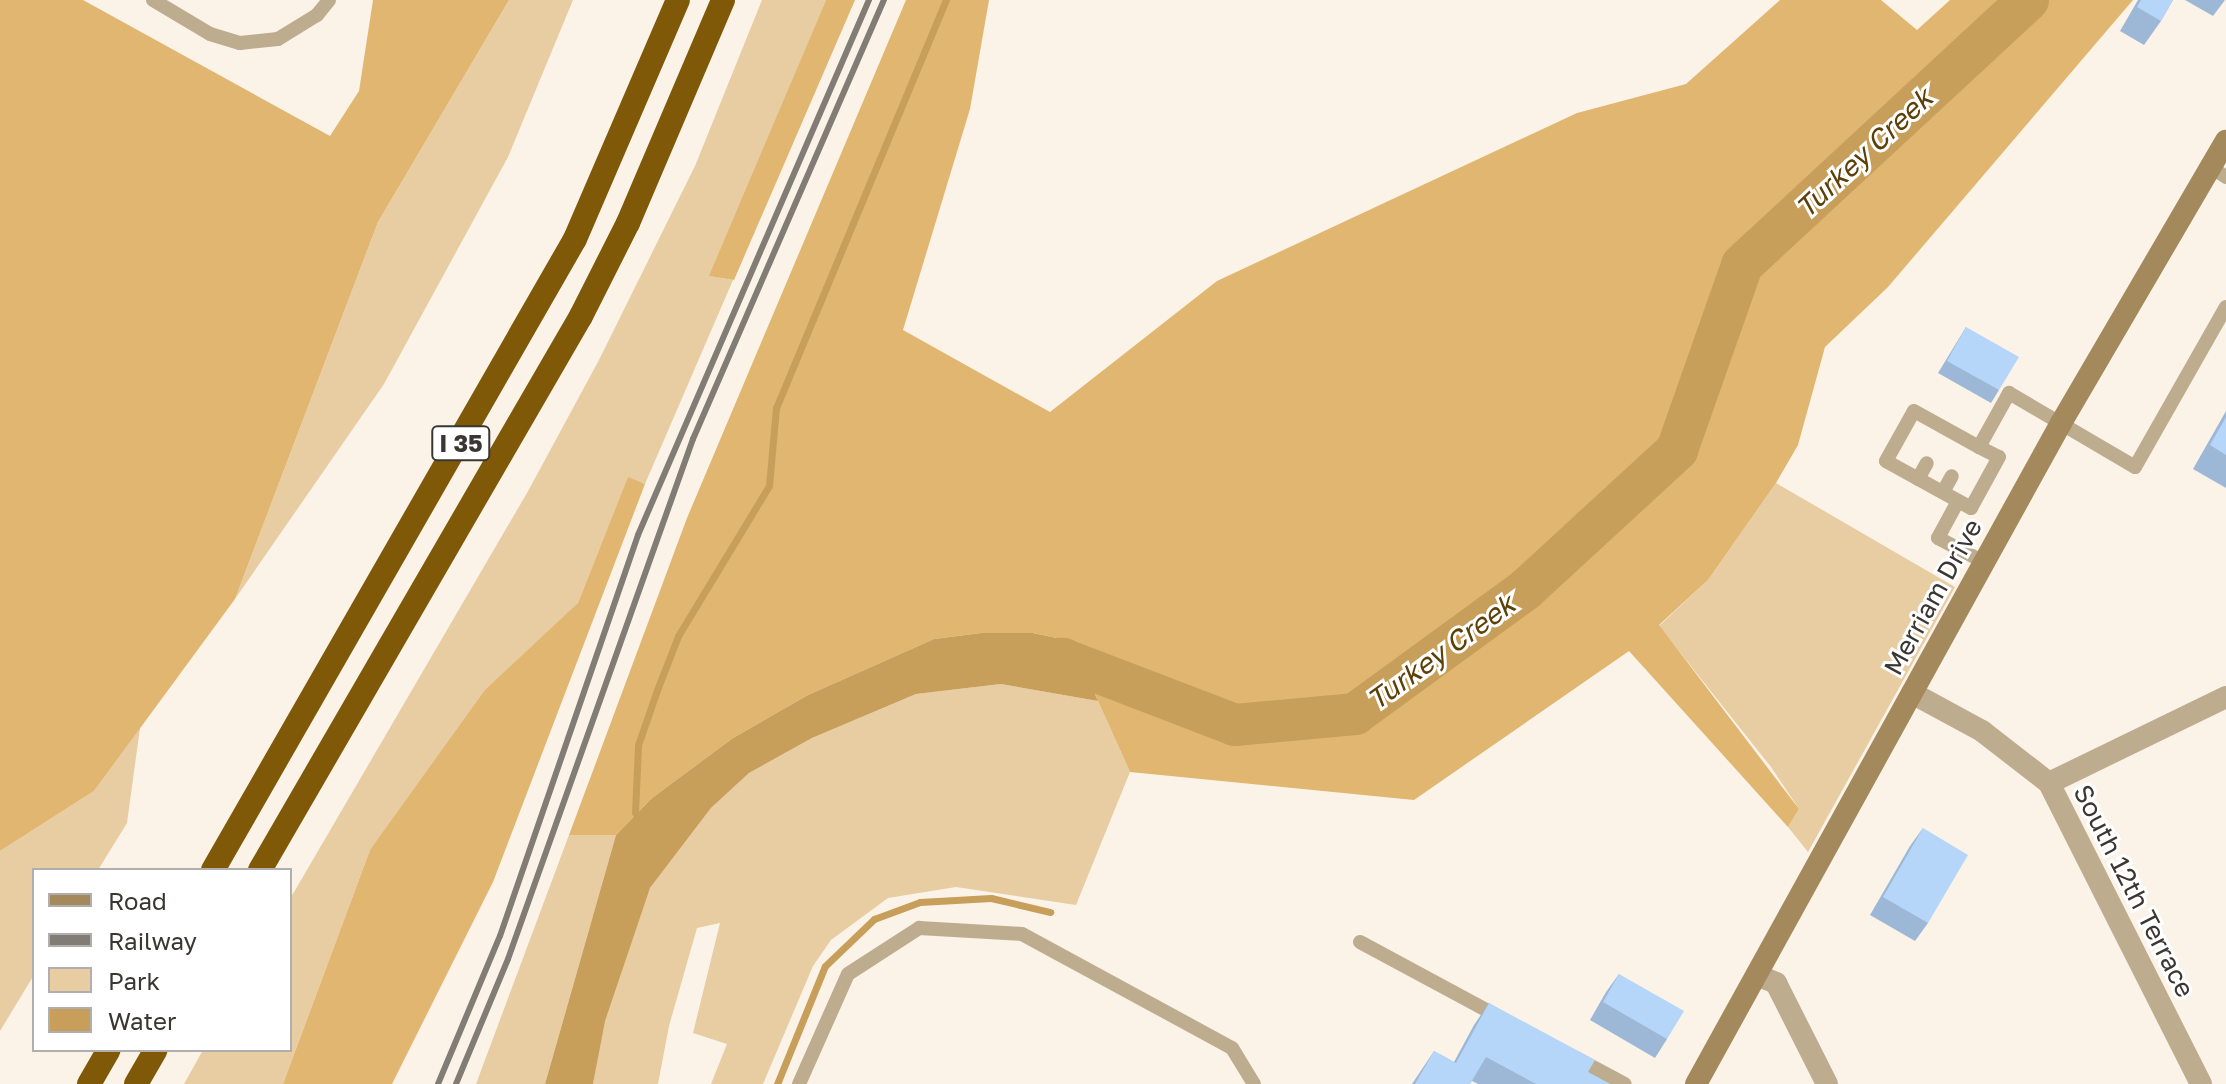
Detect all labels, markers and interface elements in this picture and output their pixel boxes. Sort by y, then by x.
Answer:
water label: Turkey Creek [1789,81,1939,225]
road number: I 35 [431,423,491,463]
street label: Merriam Drive [1877,514,1989,680]
water label: Turkey Creek [1361,587,1521,717]
street label: South 12th Terrace [2067,780,2201,1002]
legend [32,868,292,1052]
text: Road [108,886,167,915]
text: Railway [108,926,197,955]
text: Park [108,966,160,995]
text: Water [108,1006,176,1035]

